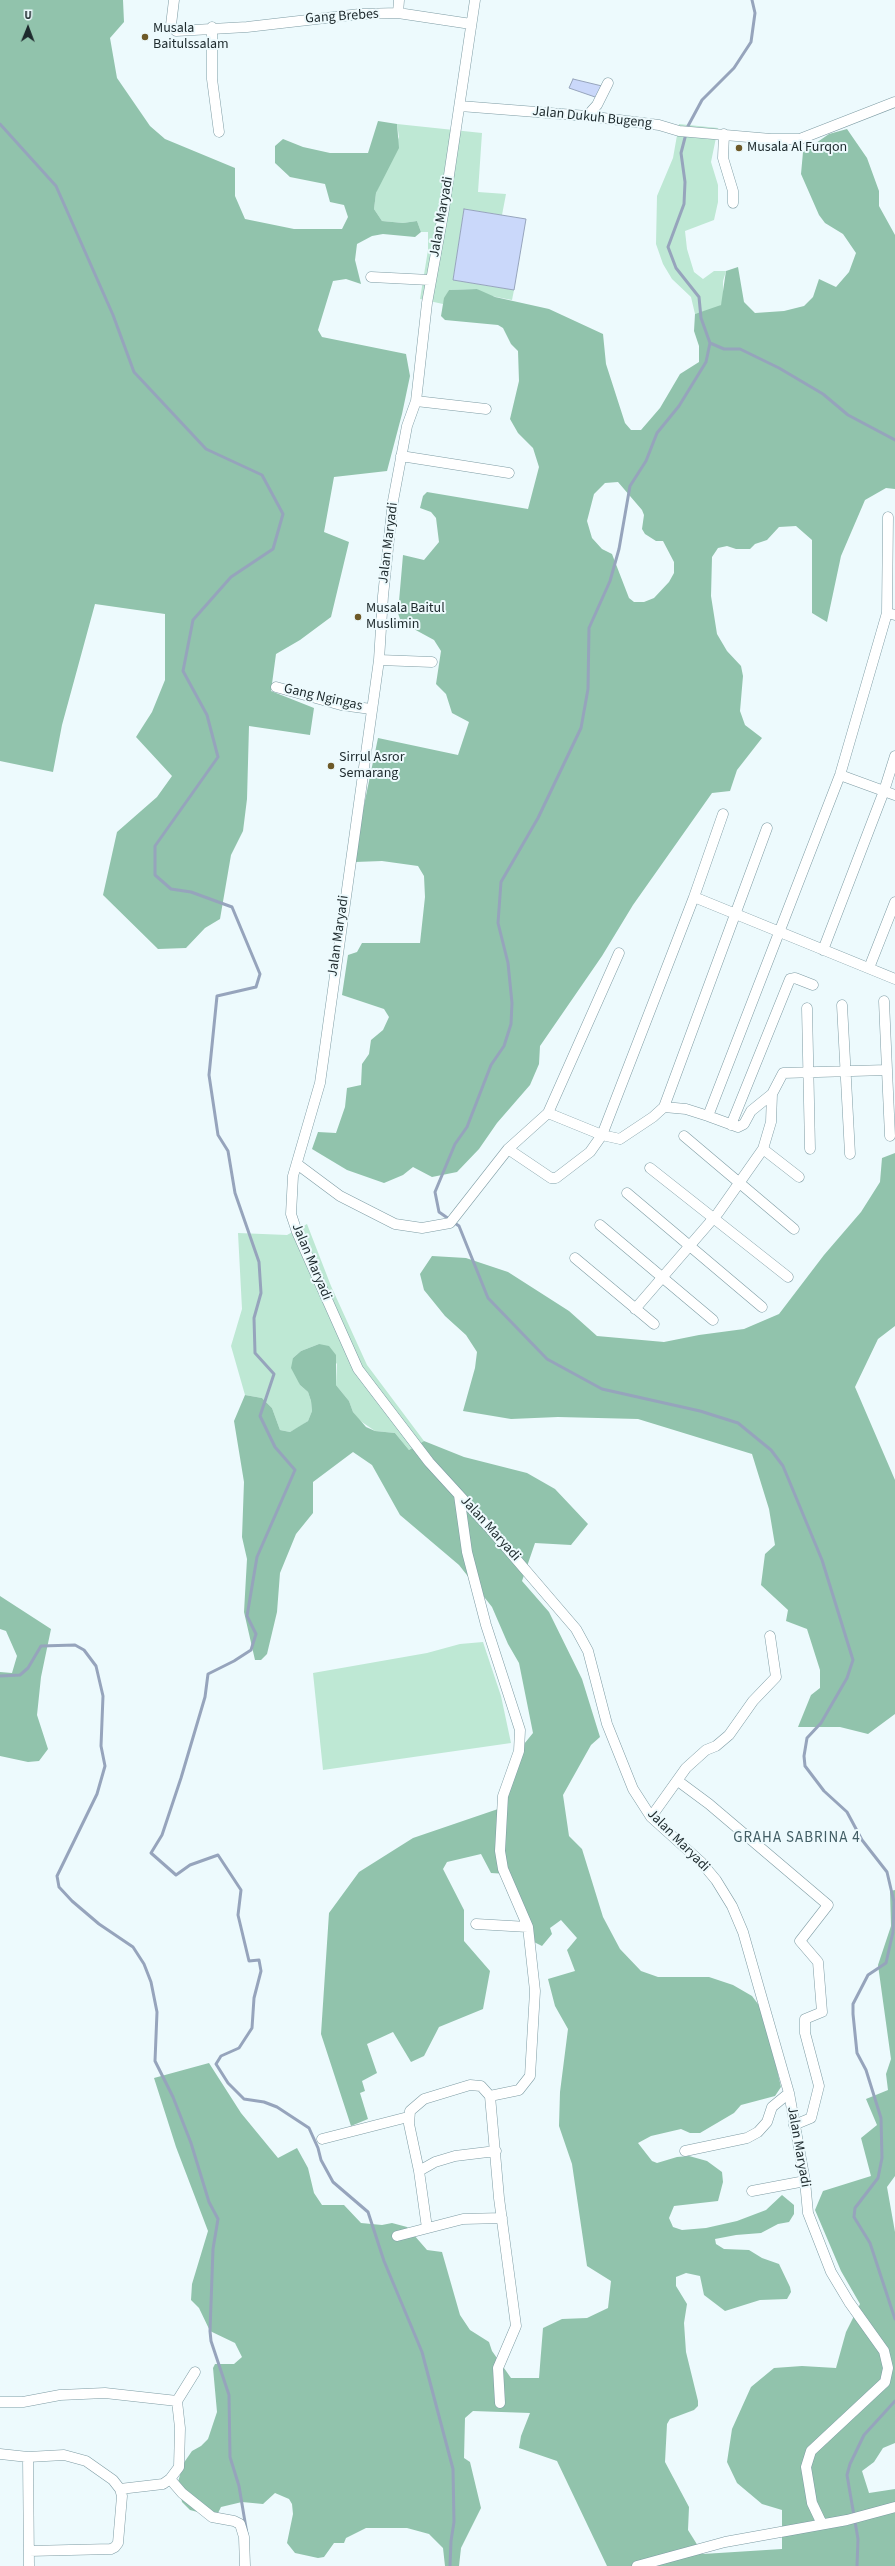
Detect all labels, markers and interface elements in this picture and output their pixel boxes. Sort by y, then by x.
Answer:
street label: Gang Brebes [305,6,379,28]
north arrow [8,8,48,48]
text: U [24,8,32,23]
place label: Musala Baitulssalam [153,21,229,54]
marker: Musala Baitulssalam [140,32,150,42]
street label: Jalan Dukuh Bugeng [531,103,653,133]
place label: Musala Al Furqon [747,140,847,156]
marker: Musala Al Furqon [734,143,744,153]
street label: Jalan Maryadi [427,175,457,259]
street label: Jalan Maryadi [376,501,402,585]
place label: Musala Baitul Muslimin [366,601,445,634]
marker: Musala Baitul Muslimin [353,612,363,622]
street label: Gang Ngingas [282,681,364,715]
place label: Sirrul Asror Semarang [339,750,405,782]
marker: Sirrul Asror Semarang [326,761,336,771]
street label: Jalan Maryadi [325,894,353,978]
street label: Jalan Maryadi [287,1221,335,1303]
street label: Jalan Maryadi [456,1493,524,1565]
street label: Jalan Maryadi [643,1806,713,1876]
district label: GRAHA SABRINA 4 [733,1830,861,1848]
street label: Jalan Maryadi [783,2105,813,2189]

